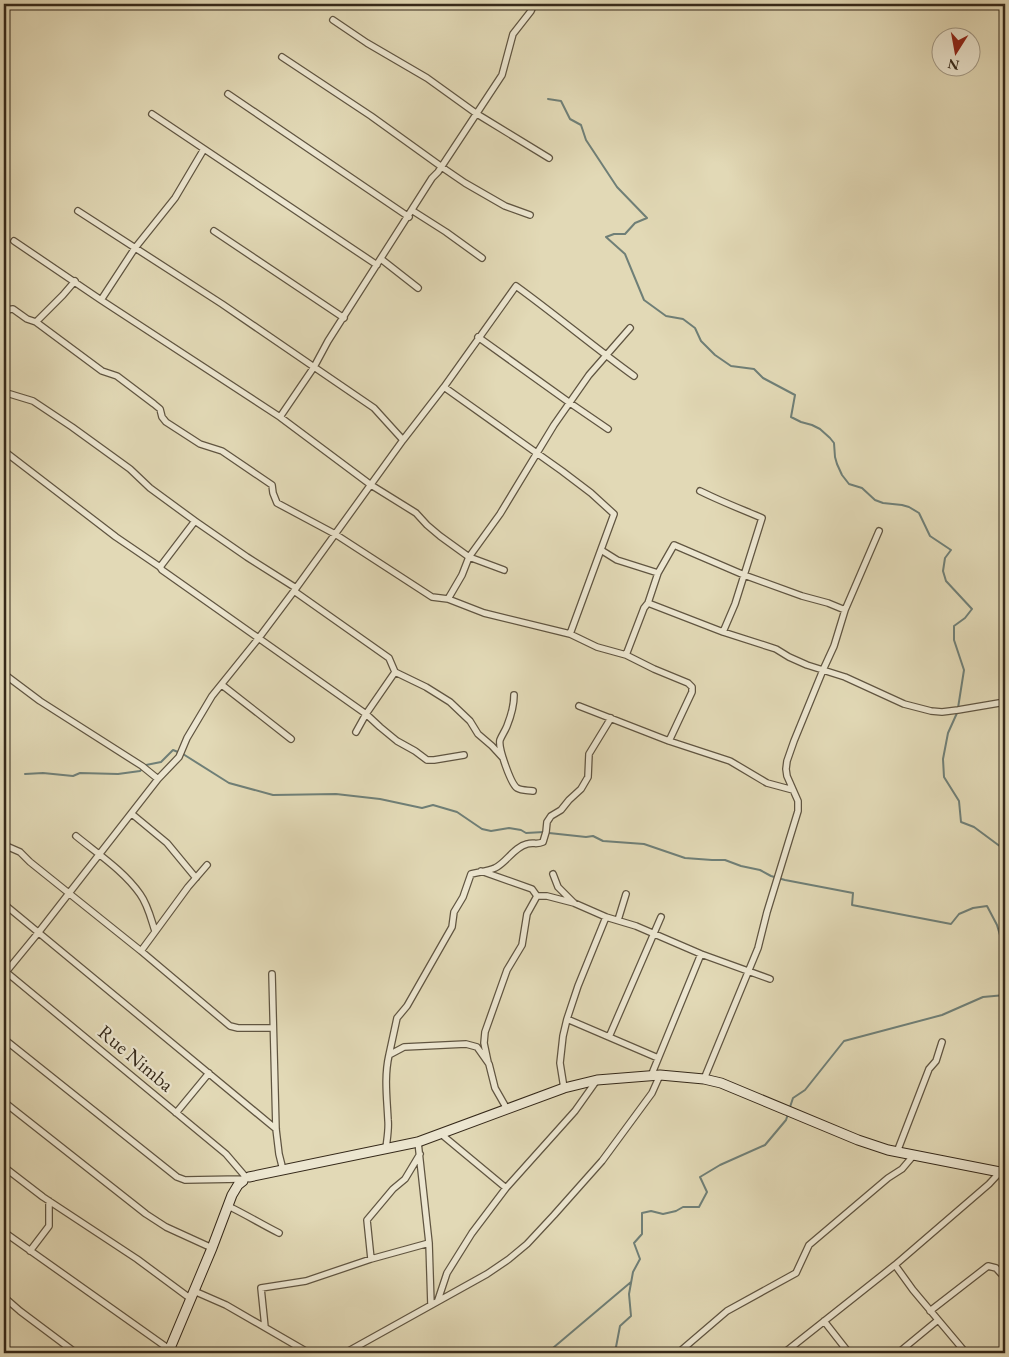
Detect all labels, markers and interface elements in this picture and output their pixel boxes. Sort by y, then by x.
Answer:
north arrow [932,28,982,78]
text: N [946,55,961,75]
street label: Rue Nimba [93,1019,179,1097]

